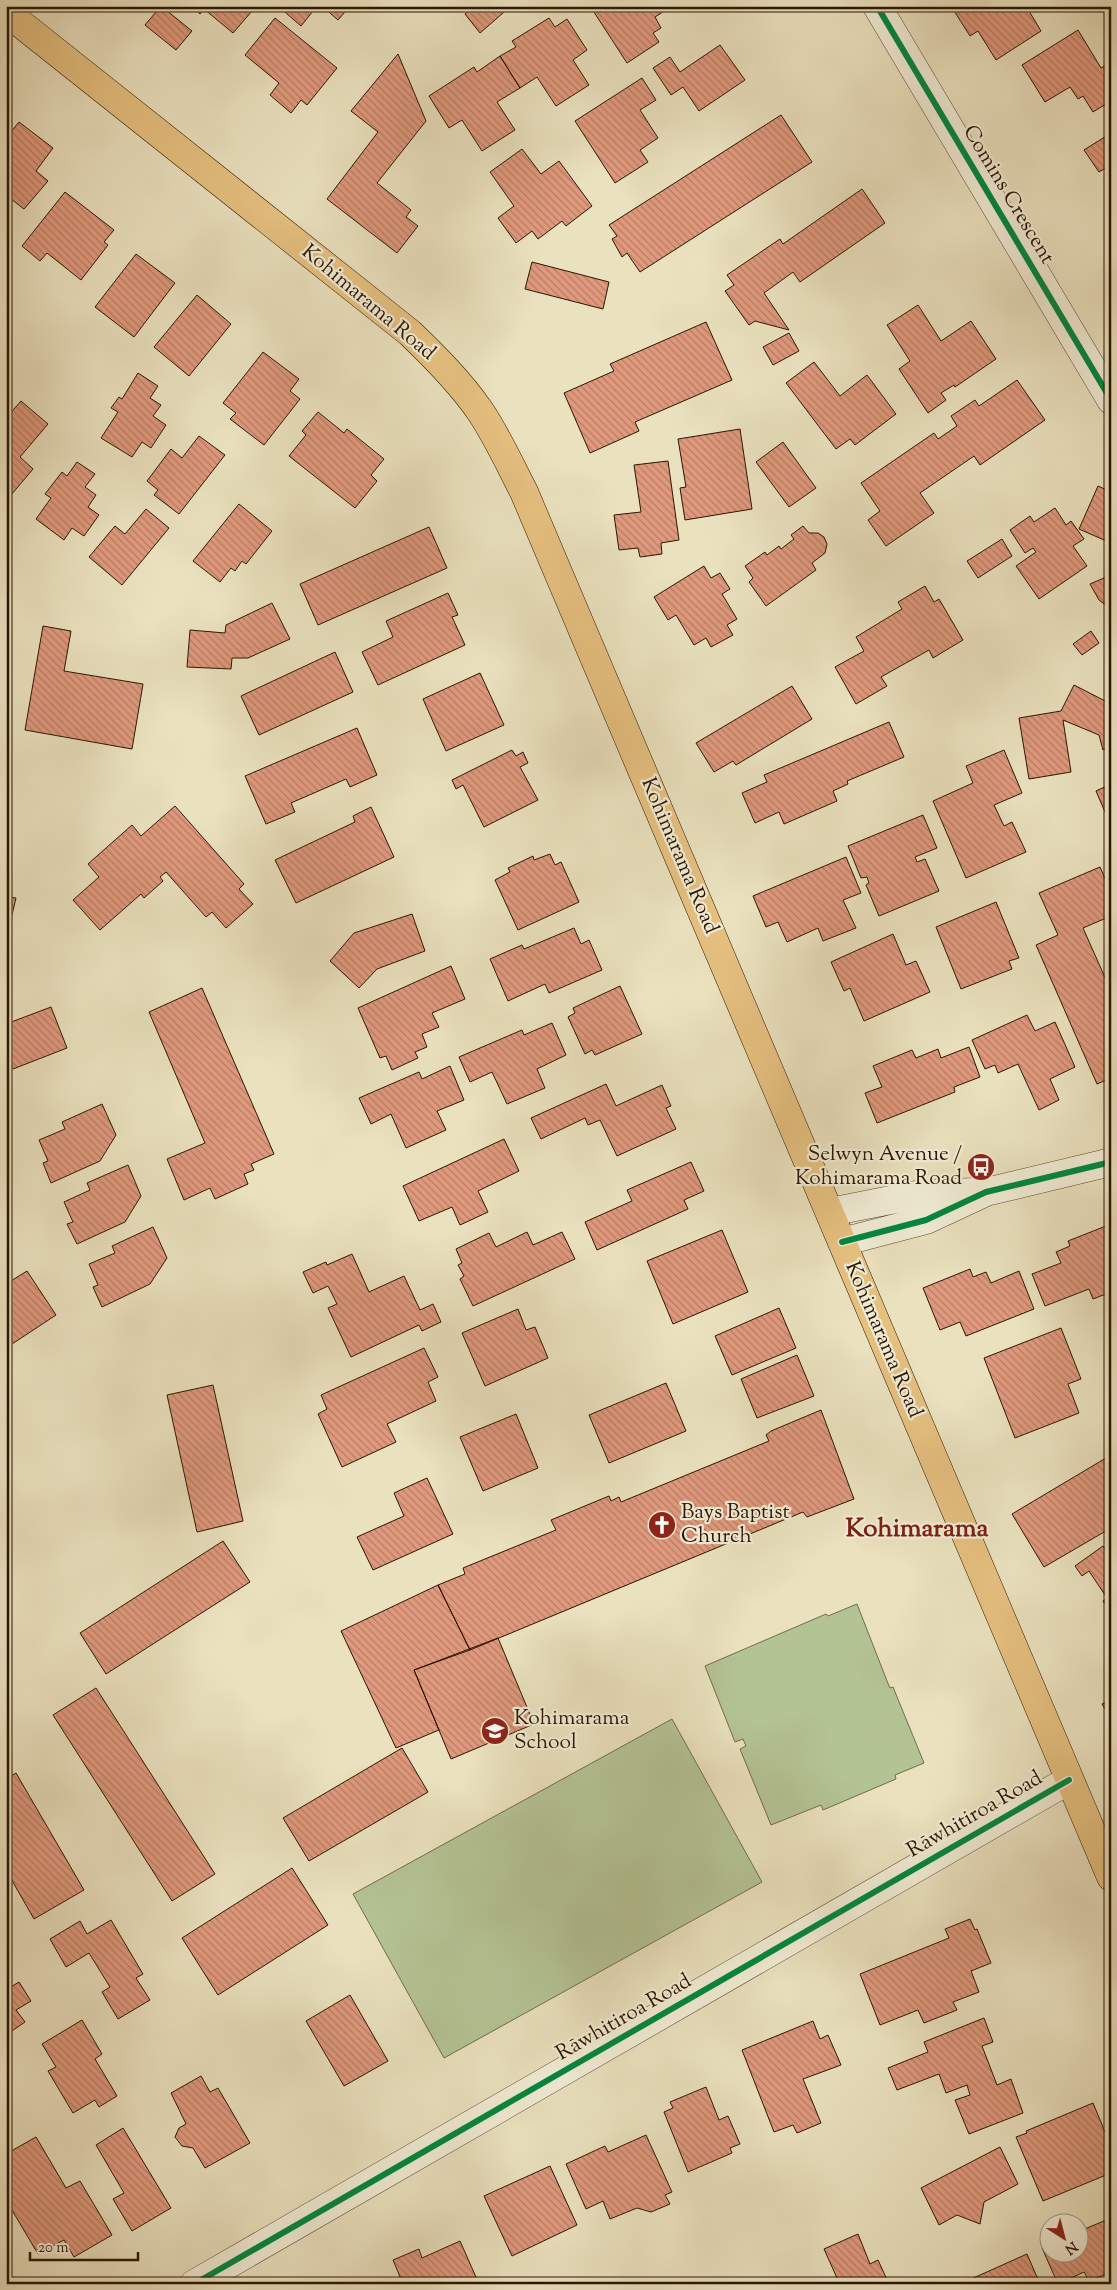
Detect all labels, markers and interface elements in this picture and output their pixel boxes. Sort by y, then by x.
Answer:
street label: Comins Crescent [955,120,1061,270]
street label: Kohimarama Road [294,238,442,368]
street label: Kohimarama Road [633,773,725,939]
place label: Selwyn Avenue / Kohimarama Road [795,1140,962,1194]
bus stop icon: Selwyn Avenue / Kohimarama Road [966,1152,996,1182]
street label: Kohimarama Road [837,1257,929,1423]
place label: Bays Baptist Church [681,1498,790,1552]
church icon: Bays Baptist Church [647,1510,677,1540]
district label: Kohimarama [846,1511,988,1548]
place label: Kohimarama School [514,1704,630,1758]
school or university icon: Kohimarama School [480,1716,510,1746]
street label: Rāwhitiroa Road [902,1764,1048,1866]
street label: Rāwhitiroa Road [551,1967,697,2069]
north arrow [1040,2212,1090,2262]
scale bar [30,2230,138,2262]
text: N [1060,2236,1081,2258]
text: 20 m [38,2238,69,2259]

